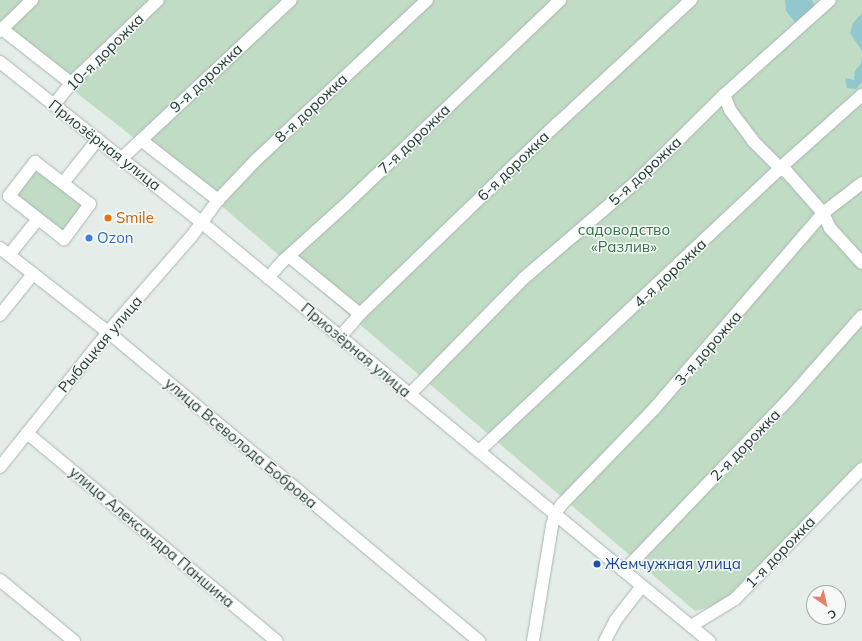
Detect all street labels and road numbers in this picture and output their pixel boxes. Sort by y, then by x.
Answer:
street label: 10-я дорожка [63,10,147,94]
street label: 9-я дорожка [166,40,246,116]
street label: 8-я дорожка [271,70,351,146]
street label: Приозёрная улица [45,96,165,194]
street label: 7-я дорожка [374,100,454,178]
street label: 6-я дорожка [473,127,553,205]
street label: 5-я дорожка [605,133,685,209]
street label: 4-я дорожка [630,235,710,311]
street label: Рыбацкая улица [54,292,146,396]
street label: Приозёрная улица [298,299,414,401]
street label: 3-я дорожка [671,307,745,389]
street label: улица Всеволода Боброва [161,374,321,512]
street label: 2-я дорожка [706,405,784,485]
street label: улица Александра Паншина [66,463,238,611]
street label: 1-я дорожка [741,512,819,592]

